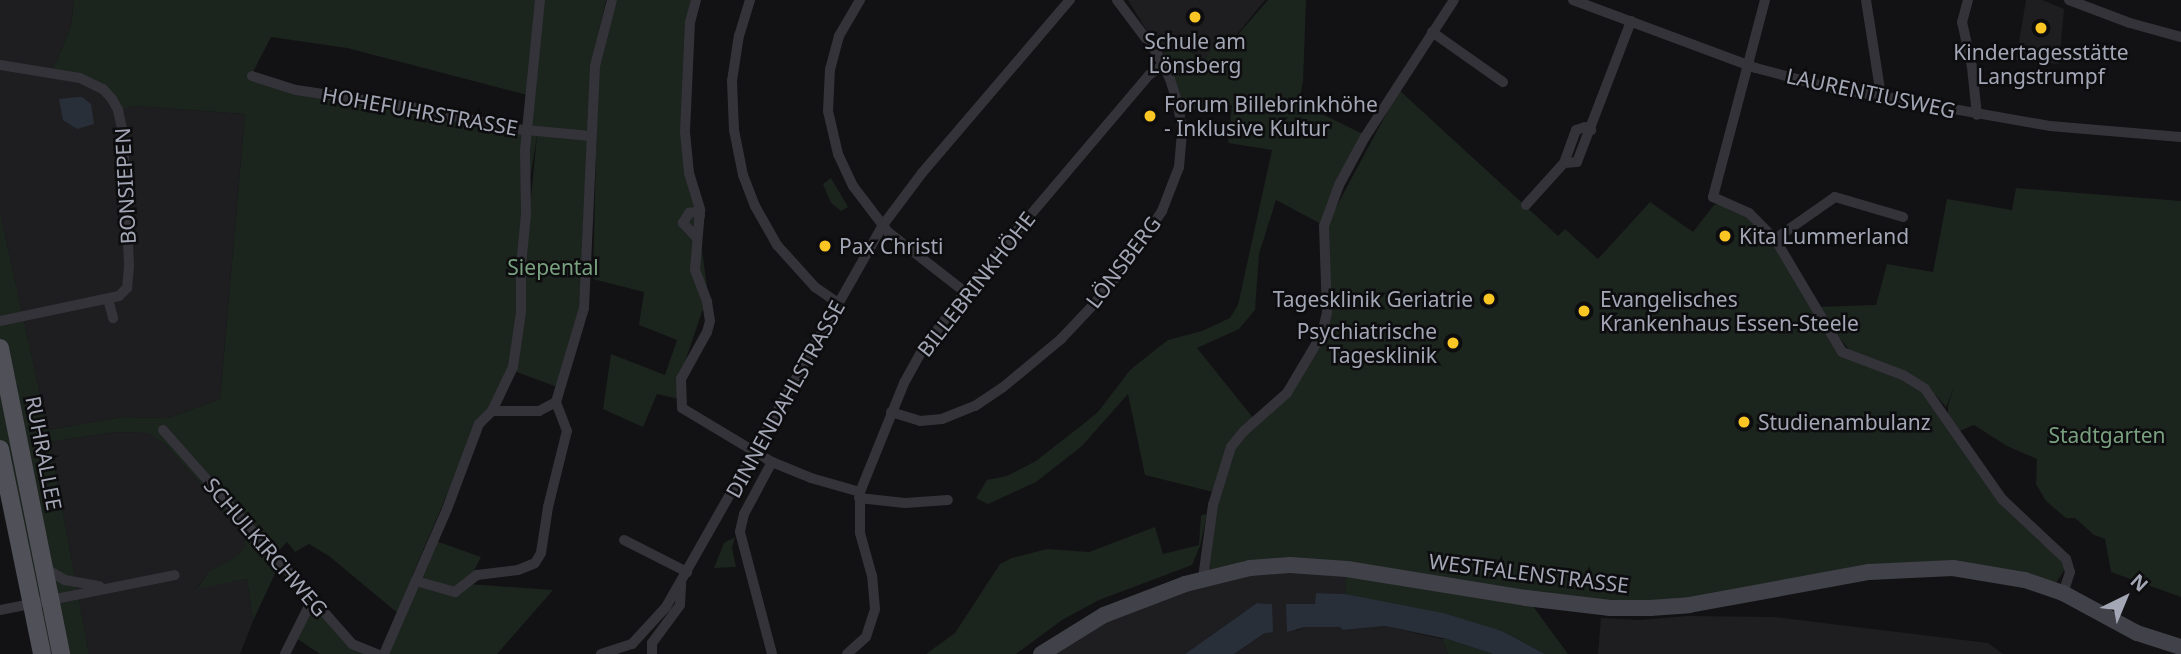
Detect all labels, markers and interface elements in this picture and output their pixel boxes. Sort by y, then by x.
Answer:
marker: Schule am Lönsberg [1187,9,1203,25]
marker: Kindertagesstätte Langstrumpf [2033,20,2049,36]
place label: Schule am Lönsberg [1144,28,1246,78]
place label: Kindertagesstätte Langstrumpf [1953,39,2129,89]
street label: LAURENTIUSWEG [1784,63,1958,123]
street label: HOHEFUHRSTRASSE [320,81,520,141]
place label: Forum Billebrinkhöhe - Inklusive Kultur [1164,91,1378,141]
marker: Forum Billebrinkhöhe - Inklusive Kultur [1142,108,1158,124]
street label: BONSIEPEN [109,127,141,245]
street label: BILLEBRINKHÖHE [912,207,1040,361]
street label: LÖNSBERG [1080,211,1166,313]
place label: Kita Lummerland [1739,223,1909,249]
marker: Kita Lummerland [1717,228,1733,244]
place label: Pax Christi [839,233,943,259]
marker: Pax Christi [817,238,833,254]
park label: Siepental [507,254,599,280]
place label: Tagesklinik Geriatrie [1273,286,1473,312]
place label: Evangelisches Krankenhaus Essen-Steele [1600,286,1859,336]
marker: Tagesklinik Geriatrie [1479,289,1499,309]
street label: DINNENDAHLSTRASSE [720,296,850,502]
marker: Evangelisches Krankenhaus Essen-Steele [1574,301,1594,321]
place label: Psychiatrische Tagesklinik [1297,318,1437,368]
marker: Psychiatrische Tagesklinik [1443,333,1463,353]
street label: RUHRALLEE [21,394,67,512]
place label: Studienambulanz [1758,409,1931,435]
marker: Studienambulanz [1736,414,1752,430]
park label: Stadtgarten [2048,422,2166,448]
street label: SCHULKIRCHWEG [199,473,333,621]
street label: WESTFALENSTRASSE [1428,548,1630,598]
north arrow [2090,563,2160,633]
text: N [2125,568,2154,597]

